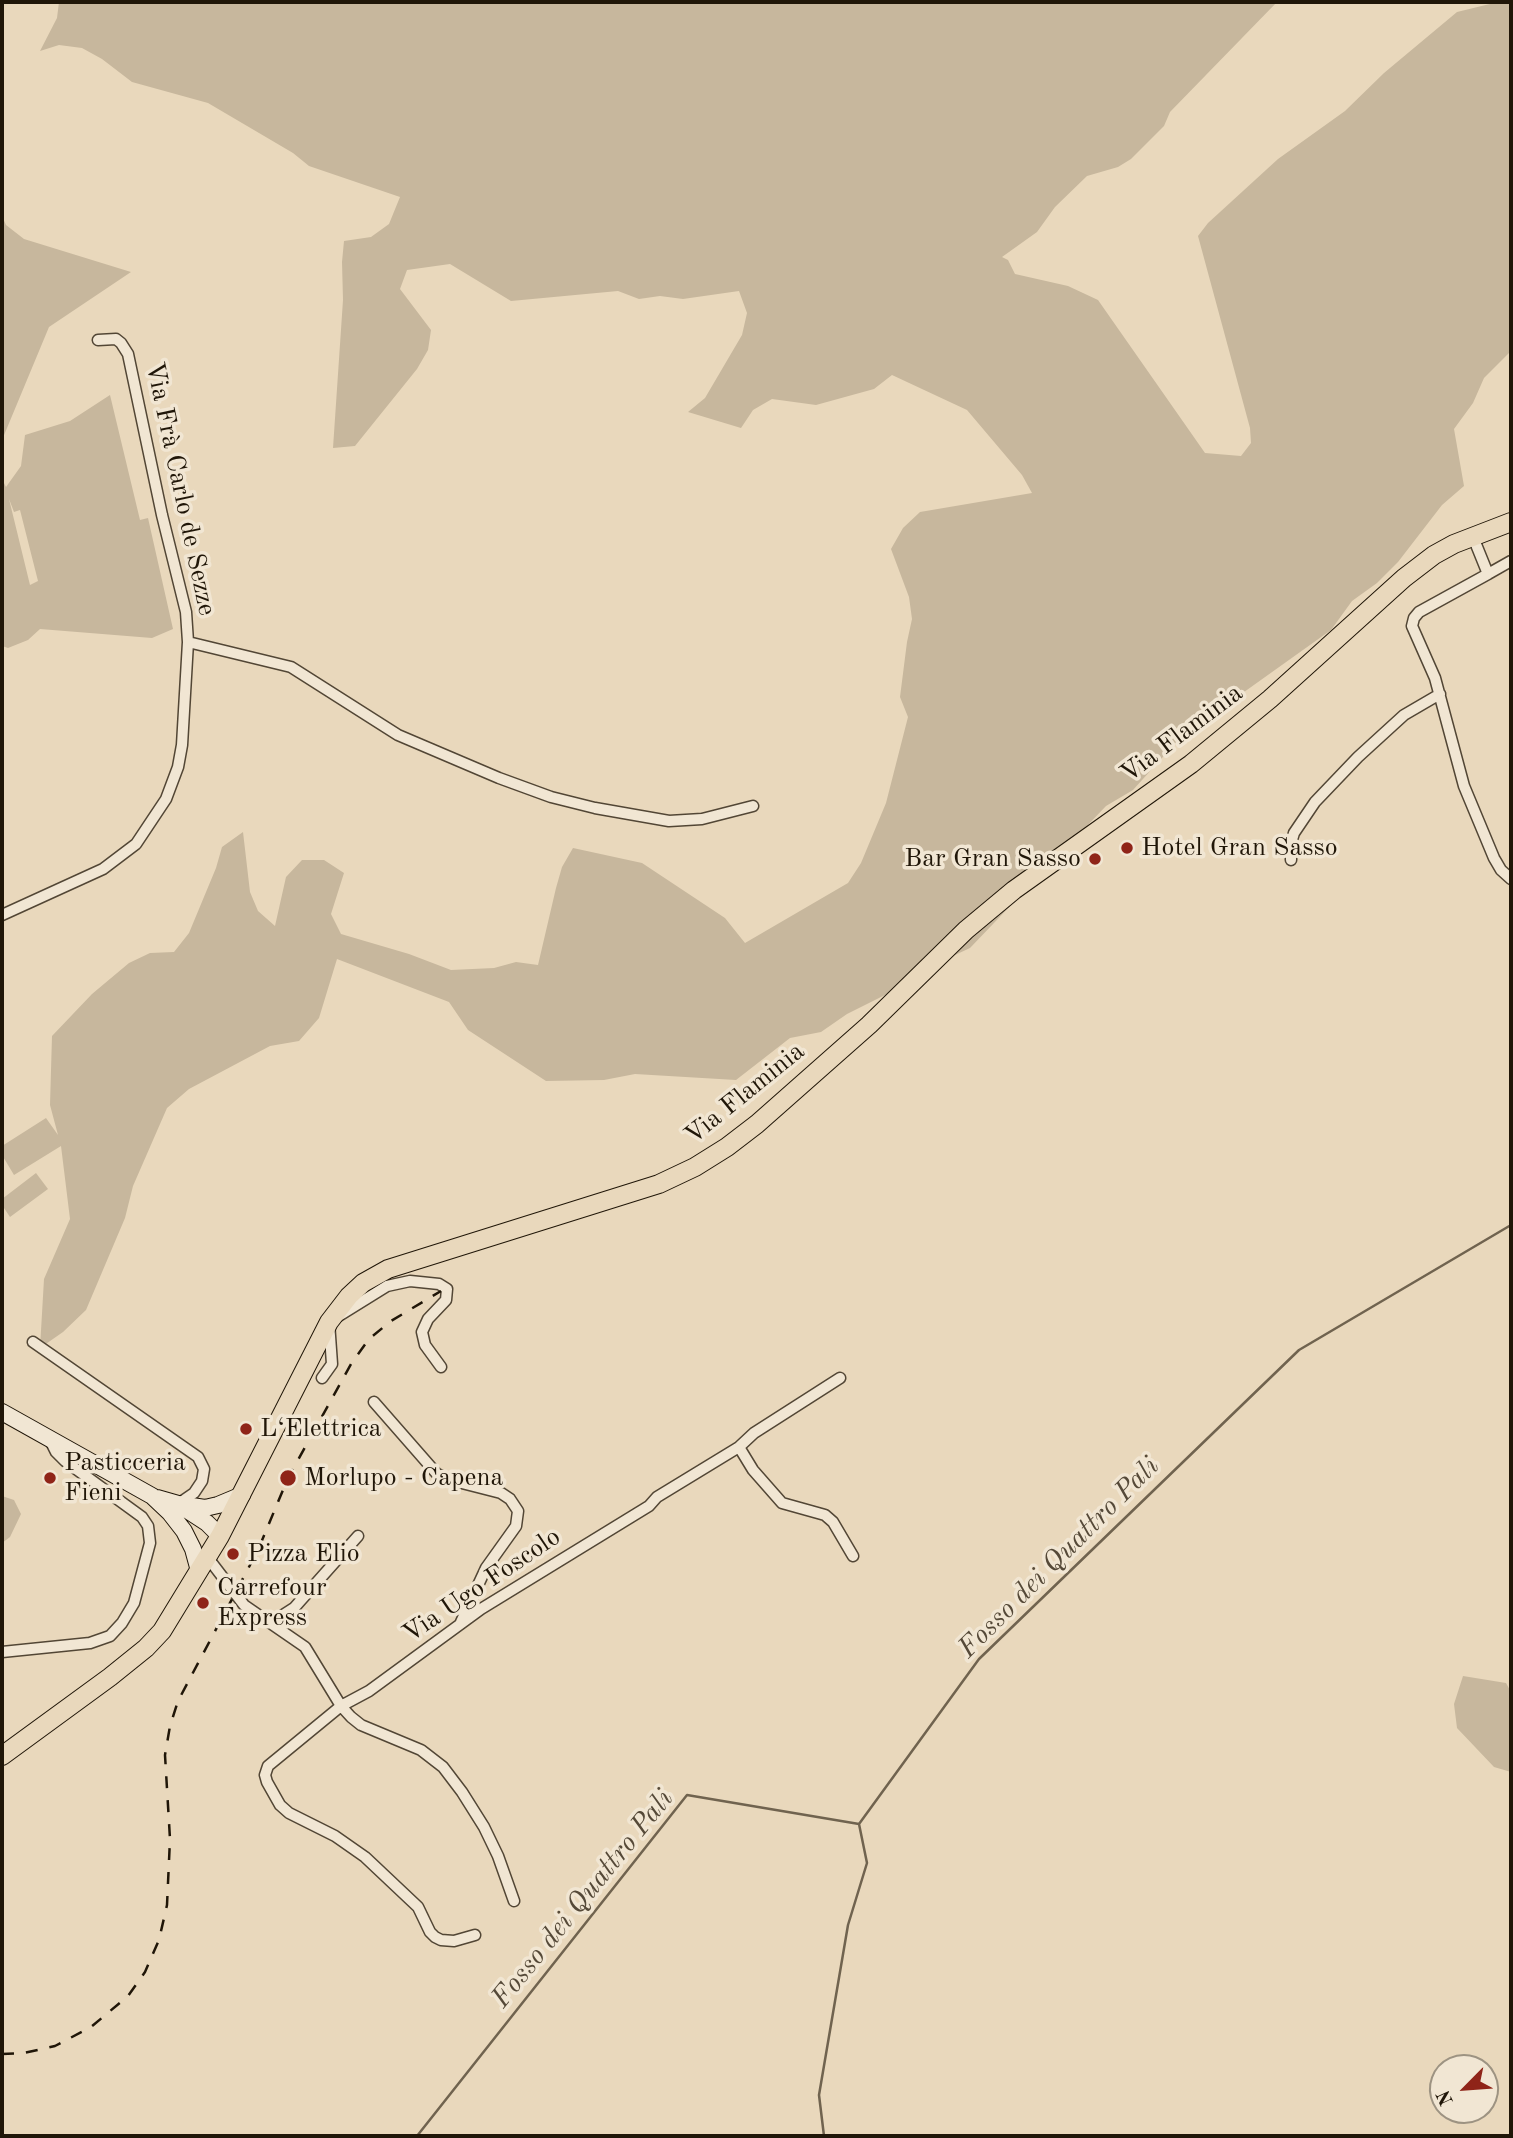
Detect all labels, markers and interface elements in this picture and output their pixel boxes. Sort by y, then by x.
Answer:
street label: Via Frà Carlo de Sezze [138,359,222,619]
street label: Via Flaminia [1115,678,1249,790]
place label: Hotel Gran Sasso [1141,832,1338,864]
marker: Hotel Gran Sasso [1119,840,1135,856]
place label: Bar Gran Sasso [904,843,1081,875]
marker: Bar Gran Sasso [1087,851,1103,867]
street label: Via Flaminia [679,1036,811,1152]
place label: L‘Elettrica [260,1413,382,1445]
marker: L‘Elettrica [238,1421,254,1437]
place label: Pasticceria Fieni [64,1447,186,1508]
water label: Fosso dei Quattro Pali [951,1450,1167,1666]
place label: Morlupo - Capena [304,1462,503,1494]
marker: Morlupo - Capena [278,1468,298,1488]
marker: Pasticceria Fieni [42,1470,58,1486]
street label: Via Ugo Foscolo [397,1522,567,1650]
place label: Pizza Elio [247,1538,360,1570]
marker: Pizza Elio [225,1546,241,1562]
place label: Carrefour Express [217,1572,327,1634]
marker: Carrefour Express [195,1595,211,1611]
water label: Fosso dei Quattro Pali [485,1783,681,2015]
north arrow [1429,2054,1499,2124]
text: N [1435,2087,1458,2108]

